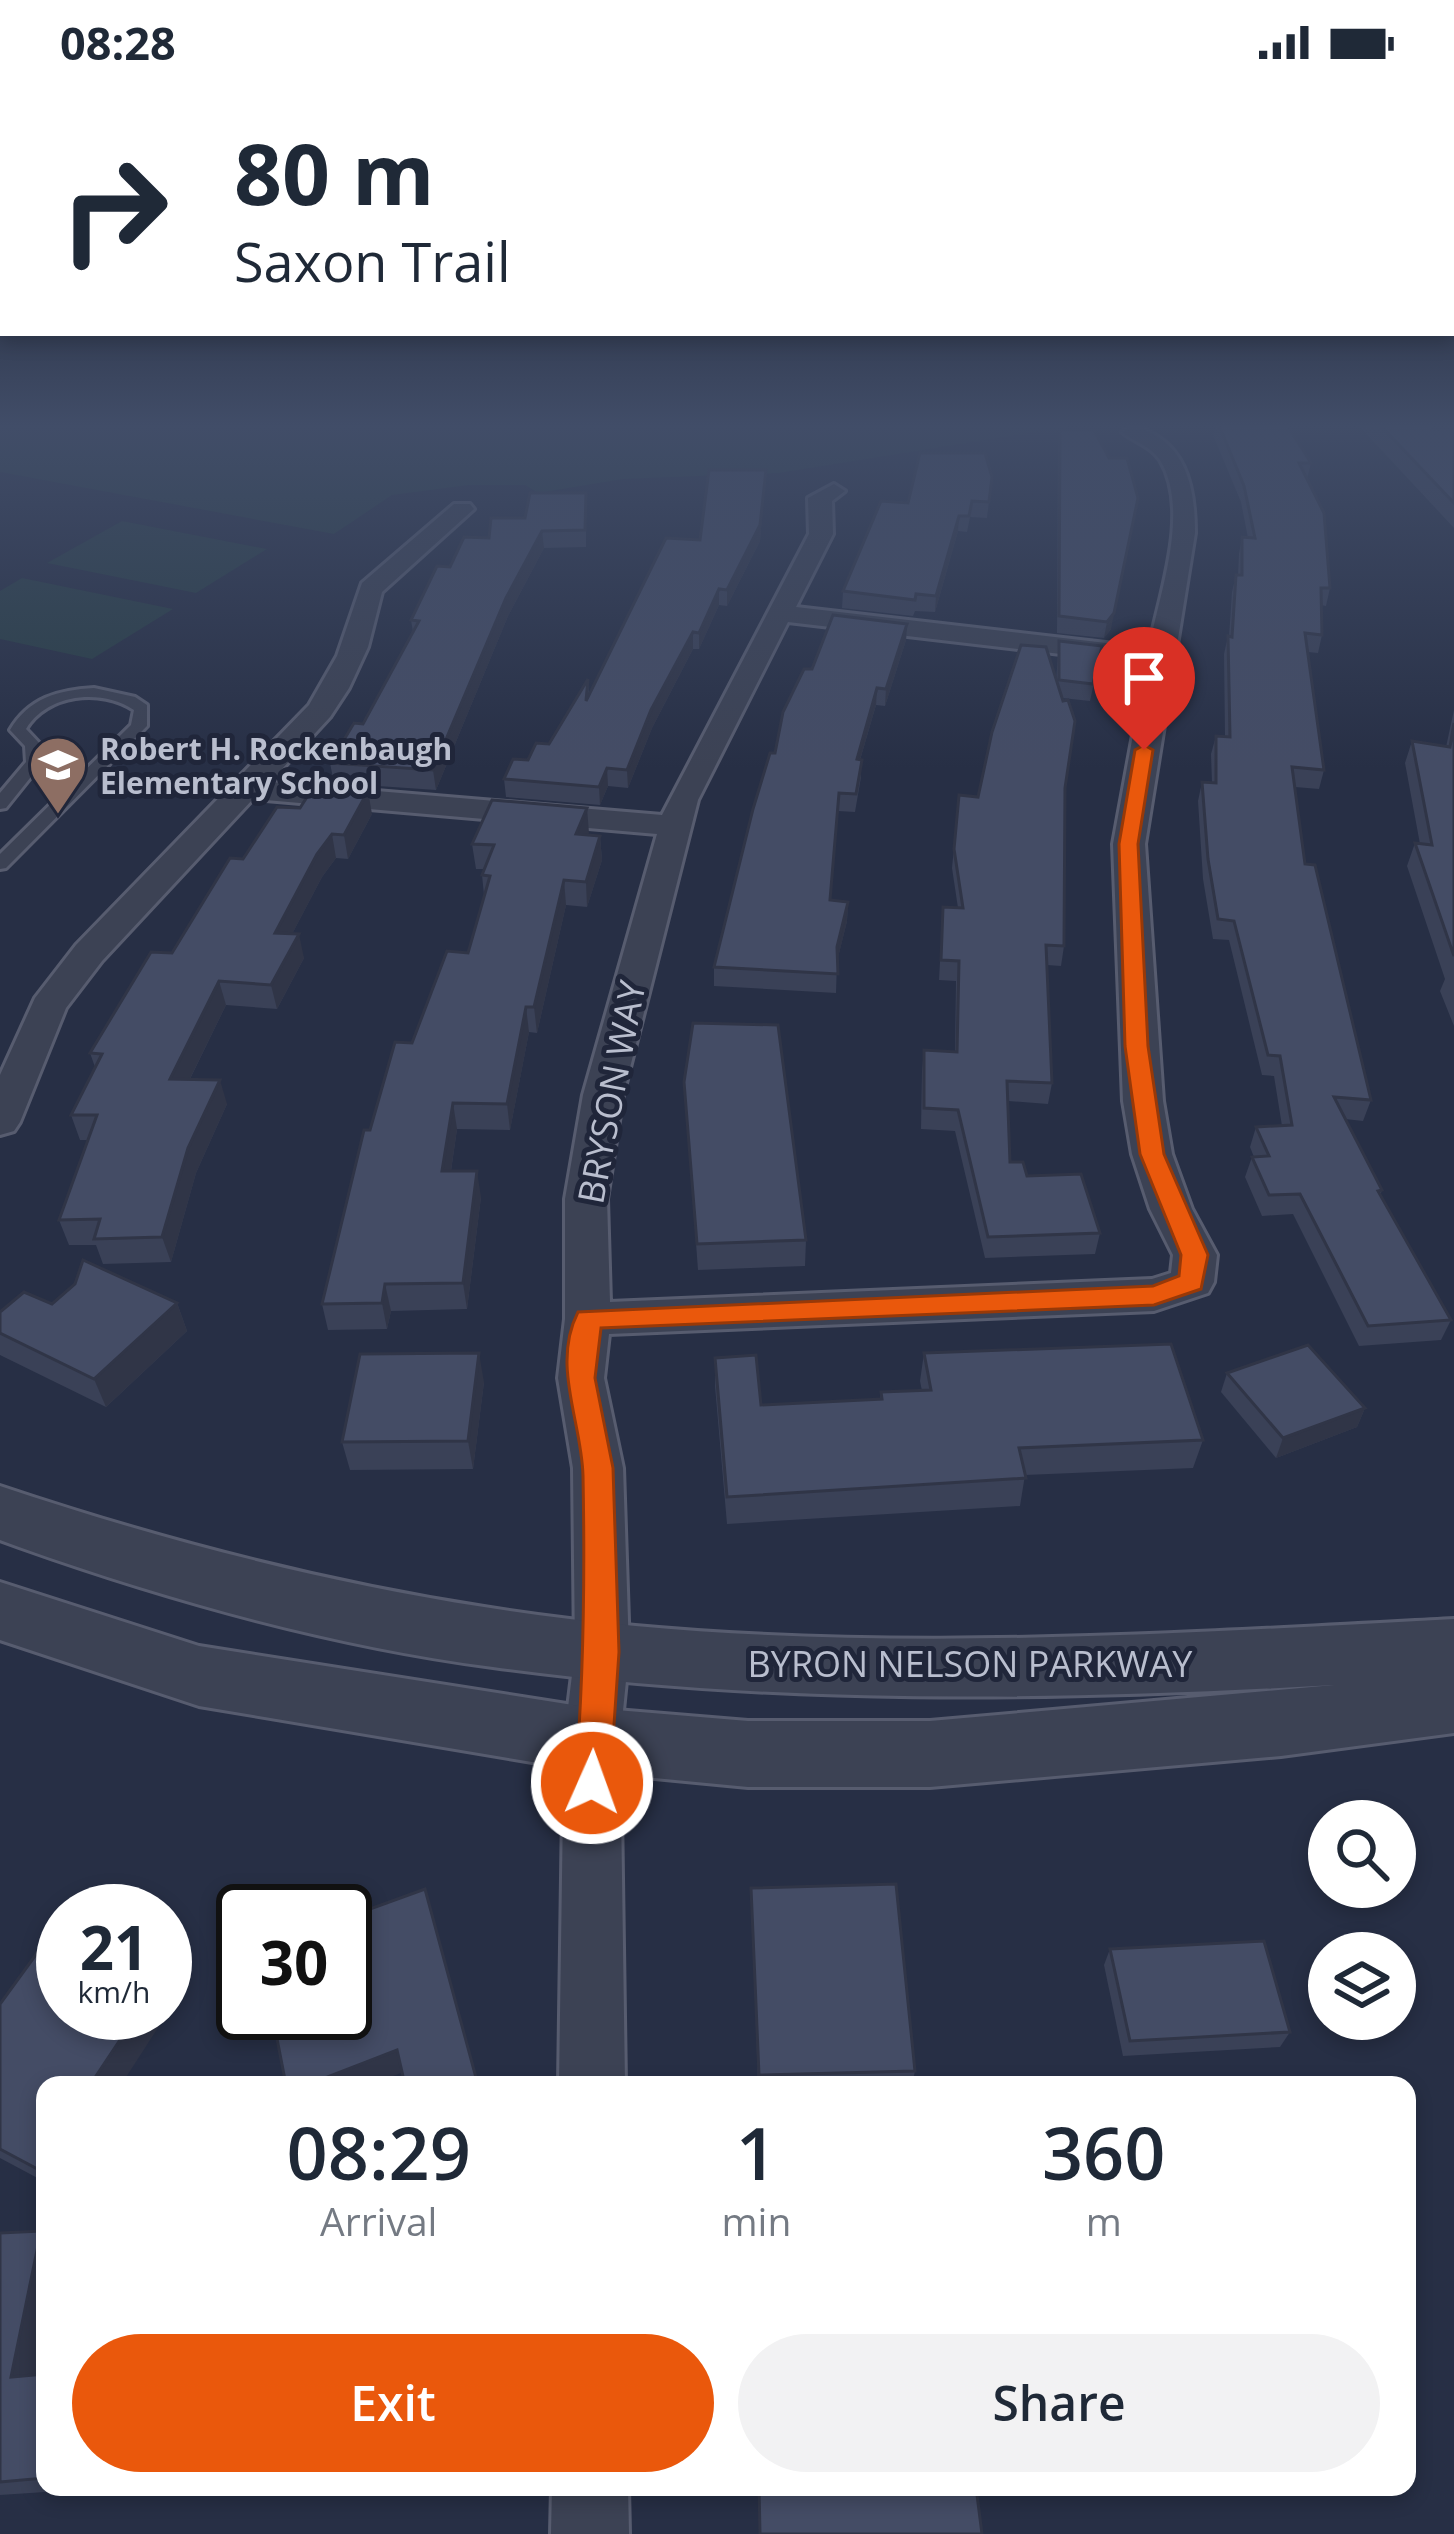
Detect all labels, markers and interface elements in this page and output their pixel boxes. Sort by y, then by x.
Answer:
text: 08:28 [60,12,176,73]
text: 80 m [234,115,434,230]
icon: right [36,132,192,288]
text: Saxon Trail [234,224,511,298]
pin [1093,627,1195,750]
icon: arrive [1111,645,1177,711]
place label: Robert H. Rockenbaugh Elementary School [100,728,452,803]
school or university icon: Robert H. Rockenbaugh Elementary School [27,734,89,816]
street label: BRYSON WAY [565,976,657,1208]
street label: BYRON NELSON PARKWAY [748,1639,1193,1688]
position arrow [529,1720,655,1846]
map controls [1308,1800,1416,2040]
button: search [1308,1800,1416,1908]
speed limit sign: 30 [216,1884,372,2040]
text: 21 [80,1906,148,1988]
button: layers [1308,1932,1416,2040]
text: km/h [78,1971,150,2012]
text: 08:29 [287,2103,471,2201]
text: 1 [736,2103,777,2201]
text: 360 [1042,2103,1165,2201]
text: Arrival [320,2194,437,2247]
text: min [722,2194,791,2247]
text: m [1086,2194,1122,2247]
button: Exit [72,2334,714,2472]
button: Share [738,2334,1380,2472]

